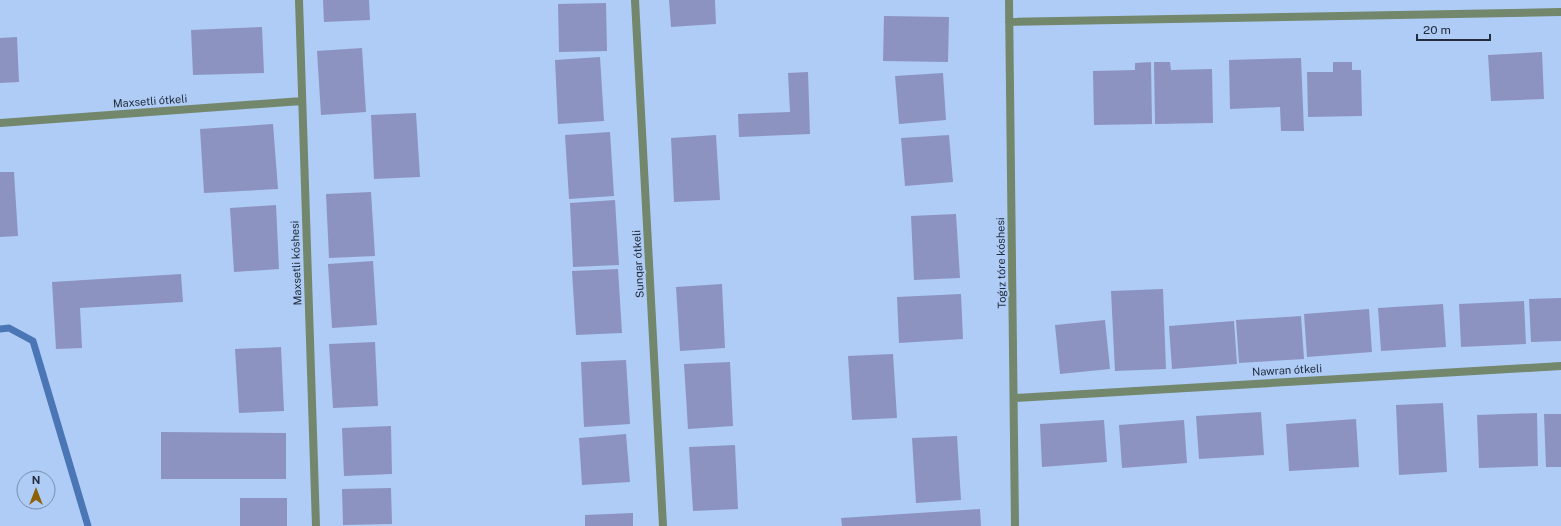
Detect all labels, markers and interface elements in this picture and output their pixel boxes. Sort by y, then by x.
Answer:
scale bar [1417,16,1490,42]
text: 20 m [1423,23,1451,37]
street label: Maxsetli ótkeli [112,92,188,110]
street label: Toǵız tóre kóshesi [994,217,1008,309]
street label: Maxsetli kóshesi [289,220,303,306]
street label: Sunqar ótkeli [630,230,646,298]
street label: Nawran ótkeli [1252,362,1322,378]
north arrow [16,470,56,510]
text: N [32,474,40,486]

